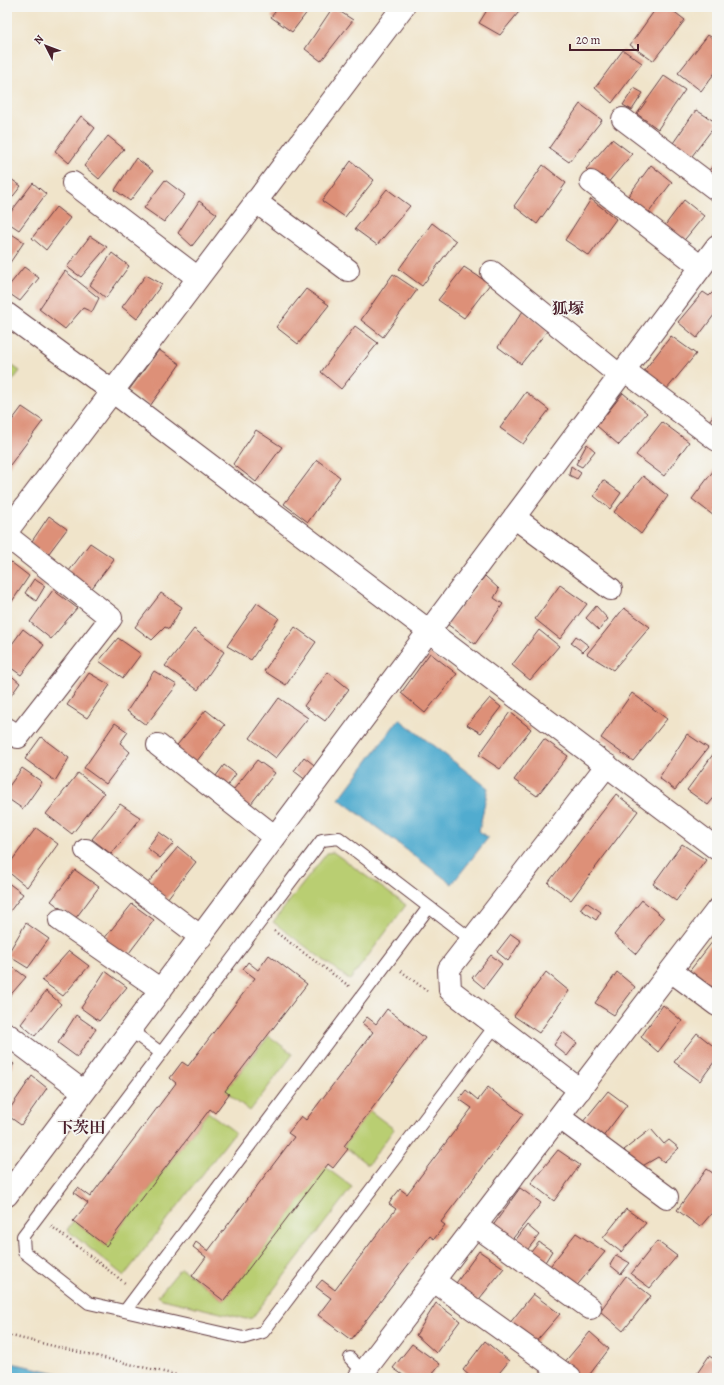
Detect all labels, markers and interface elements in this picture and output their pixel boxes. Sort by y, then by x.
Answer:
north arrow [26,26,66,66]
scale bar [570,26,638,52]
text: N [31,32,47,48]
text: 20 m [576,32,600,48]
district label: 狐塚 [552,298,584,320]
district label: 下茨田 [57,1117,105,1139]

